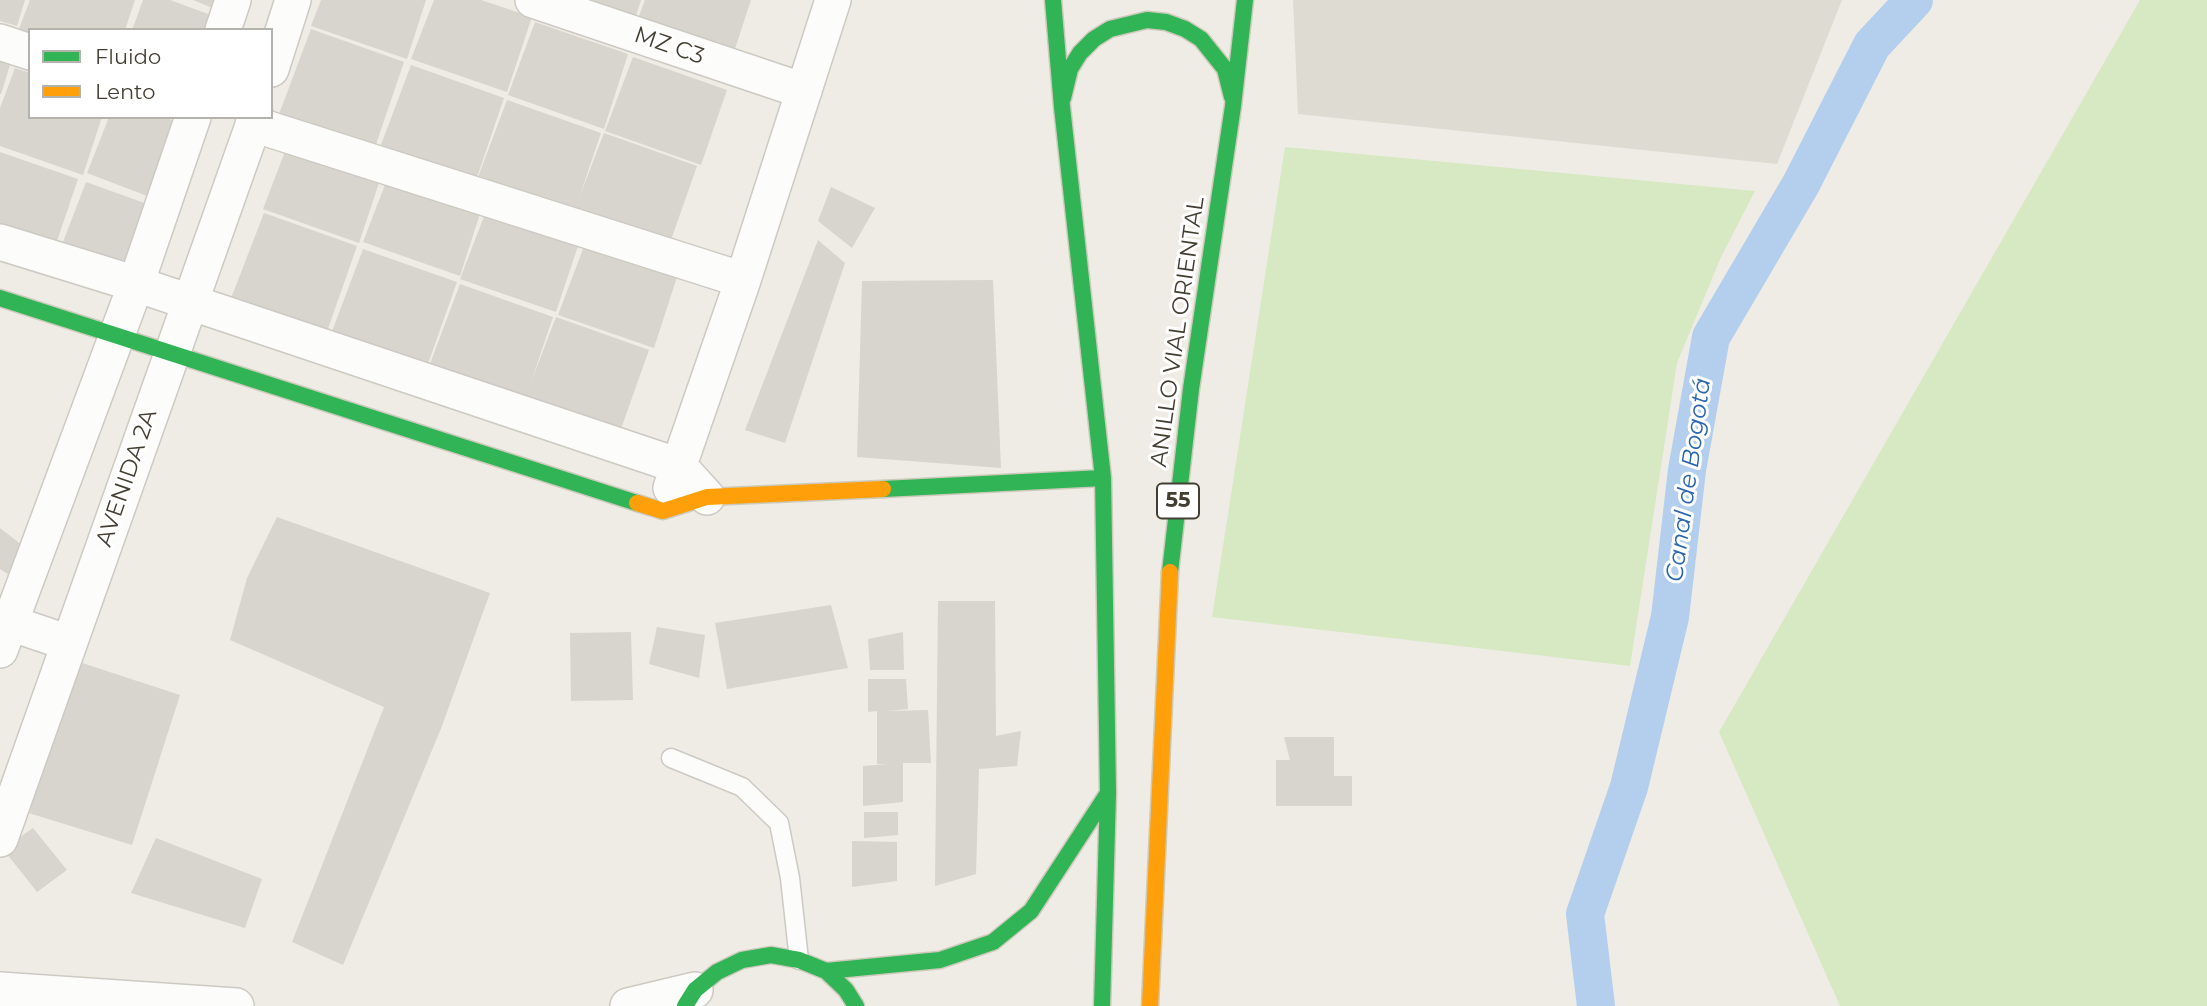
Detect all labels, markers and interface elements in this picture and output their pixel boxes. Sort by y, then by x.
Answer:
street label: MZ C3 [630,21,708,71]
legend [28,28,273,119]
text: Fluido [95,44,161,69]
text: Lento [95,79,155,104]
street label: ANILLO VIAL ORIENTAL [1145,195,1211,469]
water label: Canal de Bogotá [1660,376,1718,584]
street label: AVENIDA 2A [91,406,163,550]
road number: 55 [1157,484,1199,518]

